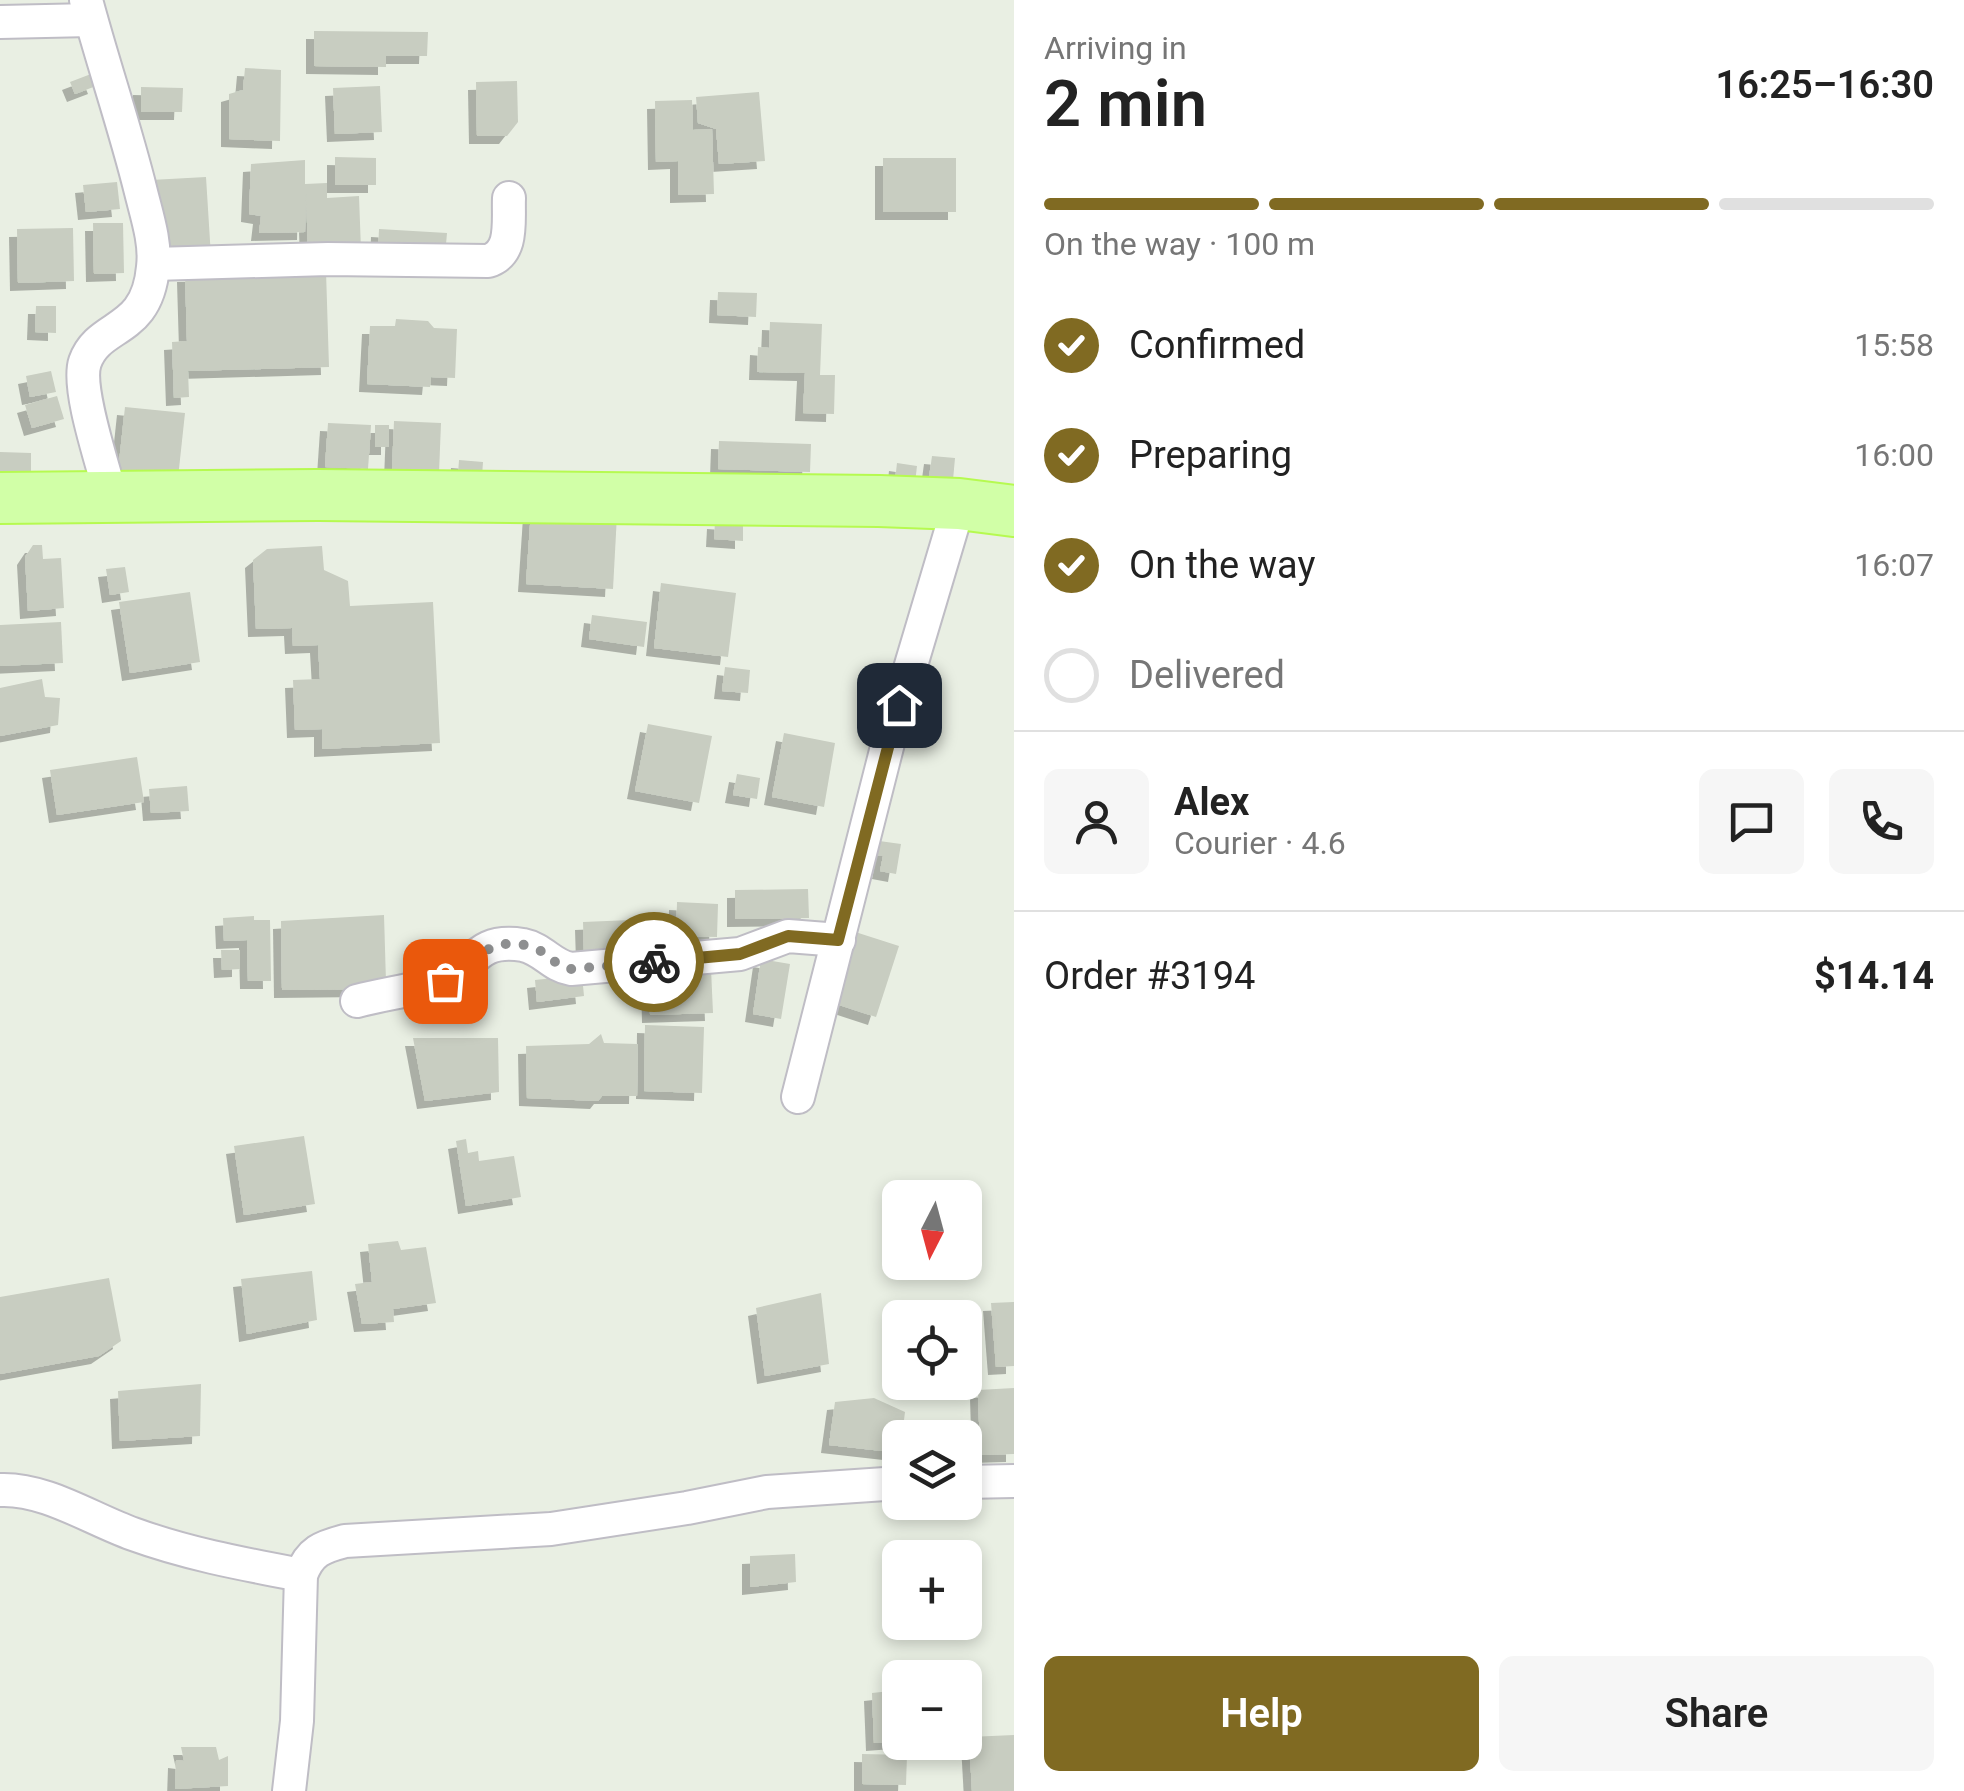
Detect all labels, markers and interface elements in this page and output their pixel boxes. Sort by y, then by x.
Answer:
text: Arriving in [1044,29,1187,67]
text: 16:25–16:30 [1715,63,1934,107]
text: 2 min [1044,66,1207,142]
text: On the way · 100 m [1044,225,1315,263]
icon: check [1044,318,1099,373]
text: Confirmed [1129,323,1305,367]
text: 15:58 [1854,326,1934,364]
icon: check [1044,428,1099,483]
text: Preparing [1129,433,1292,477]
text: 16:00 [1854,436,1934,474]
icon: check [1044,538,1099,593]
text: On the way [1129,543,1315,587]
text: 16:07 [1854,546,1934,584]
text: Delivered [1129,653,1285,697]
pin [857,663,942,748]
icon: home [872,678,927,733]
button: person [1044,769,1149,874]
button: chat [1699,769,1804,874]
button: phone [1829,769,1934,874]
text: Alex [1174,780,1249,824]
text: Courier · 4.6 [1174,824,1346,862]
courier [604,912,704,1012]
icon: bike [627,935,682,990]
pin [403,939,488,1024]
icon: bag [418,954,473,1009]
text: Order #3194 [1044,954,1255,998]
text: $14.14 [1814,954,1934,998]
north arrow [882,1180,982,1280]
map controls [882,1180,982,1760]
button: locate [882,1300,982,1400]
button: layers [882,1420,982,1520]
button: + [882,1540,982,1640]
button: Help [1044,1656,1479,1771]
button: Share [1499,1656,1934,1771]
button: − [882,1660,982,1760]

